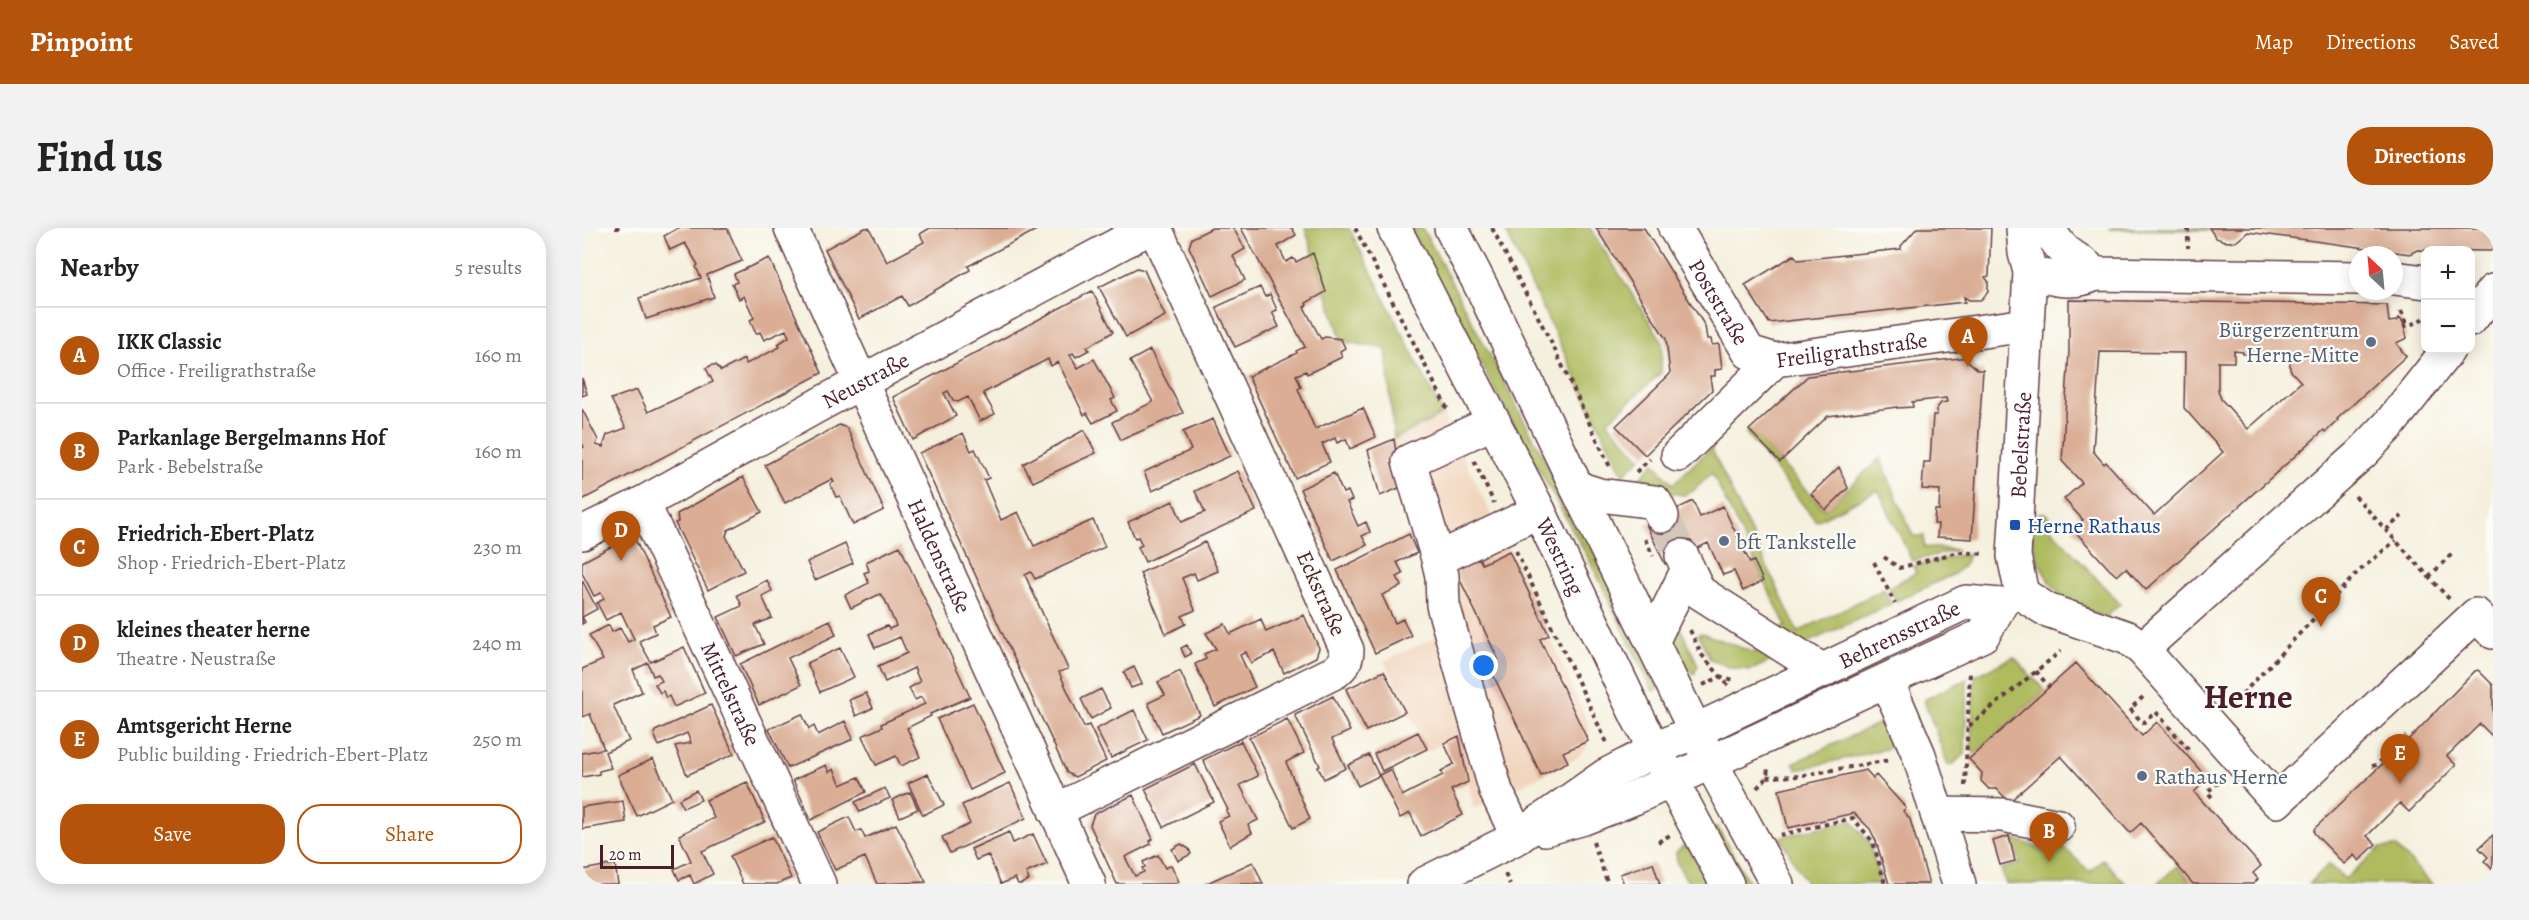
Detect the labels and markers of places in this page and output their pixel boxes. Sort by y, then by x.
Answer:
place label: Bürgerzentrum Herne-Mitte [2218,315,2359,370]
pin: A [1948,318,1988,367]
marker: Bürgerzentrum Herne-Mitte [2364,335,2378,349]
place label: Herne Rathaus [2027,511,2161,541]
pin: D [602,512,640,561]
marker: Herne Rathaus [2008,518,2022,532]
place label: bft Tankstelle [1736,527,1857,557]
marker: bft Tankstelle [1717,534,1731,548]
pin: C [2302,578,2340,627]
pin: E [2380,734,2420,784]
place label: Rathaus Herne [2154,762,2288,792]
marker: Rathaus Herne [2135,769,2149,783]
pin: B [2030,812,2068,862]

